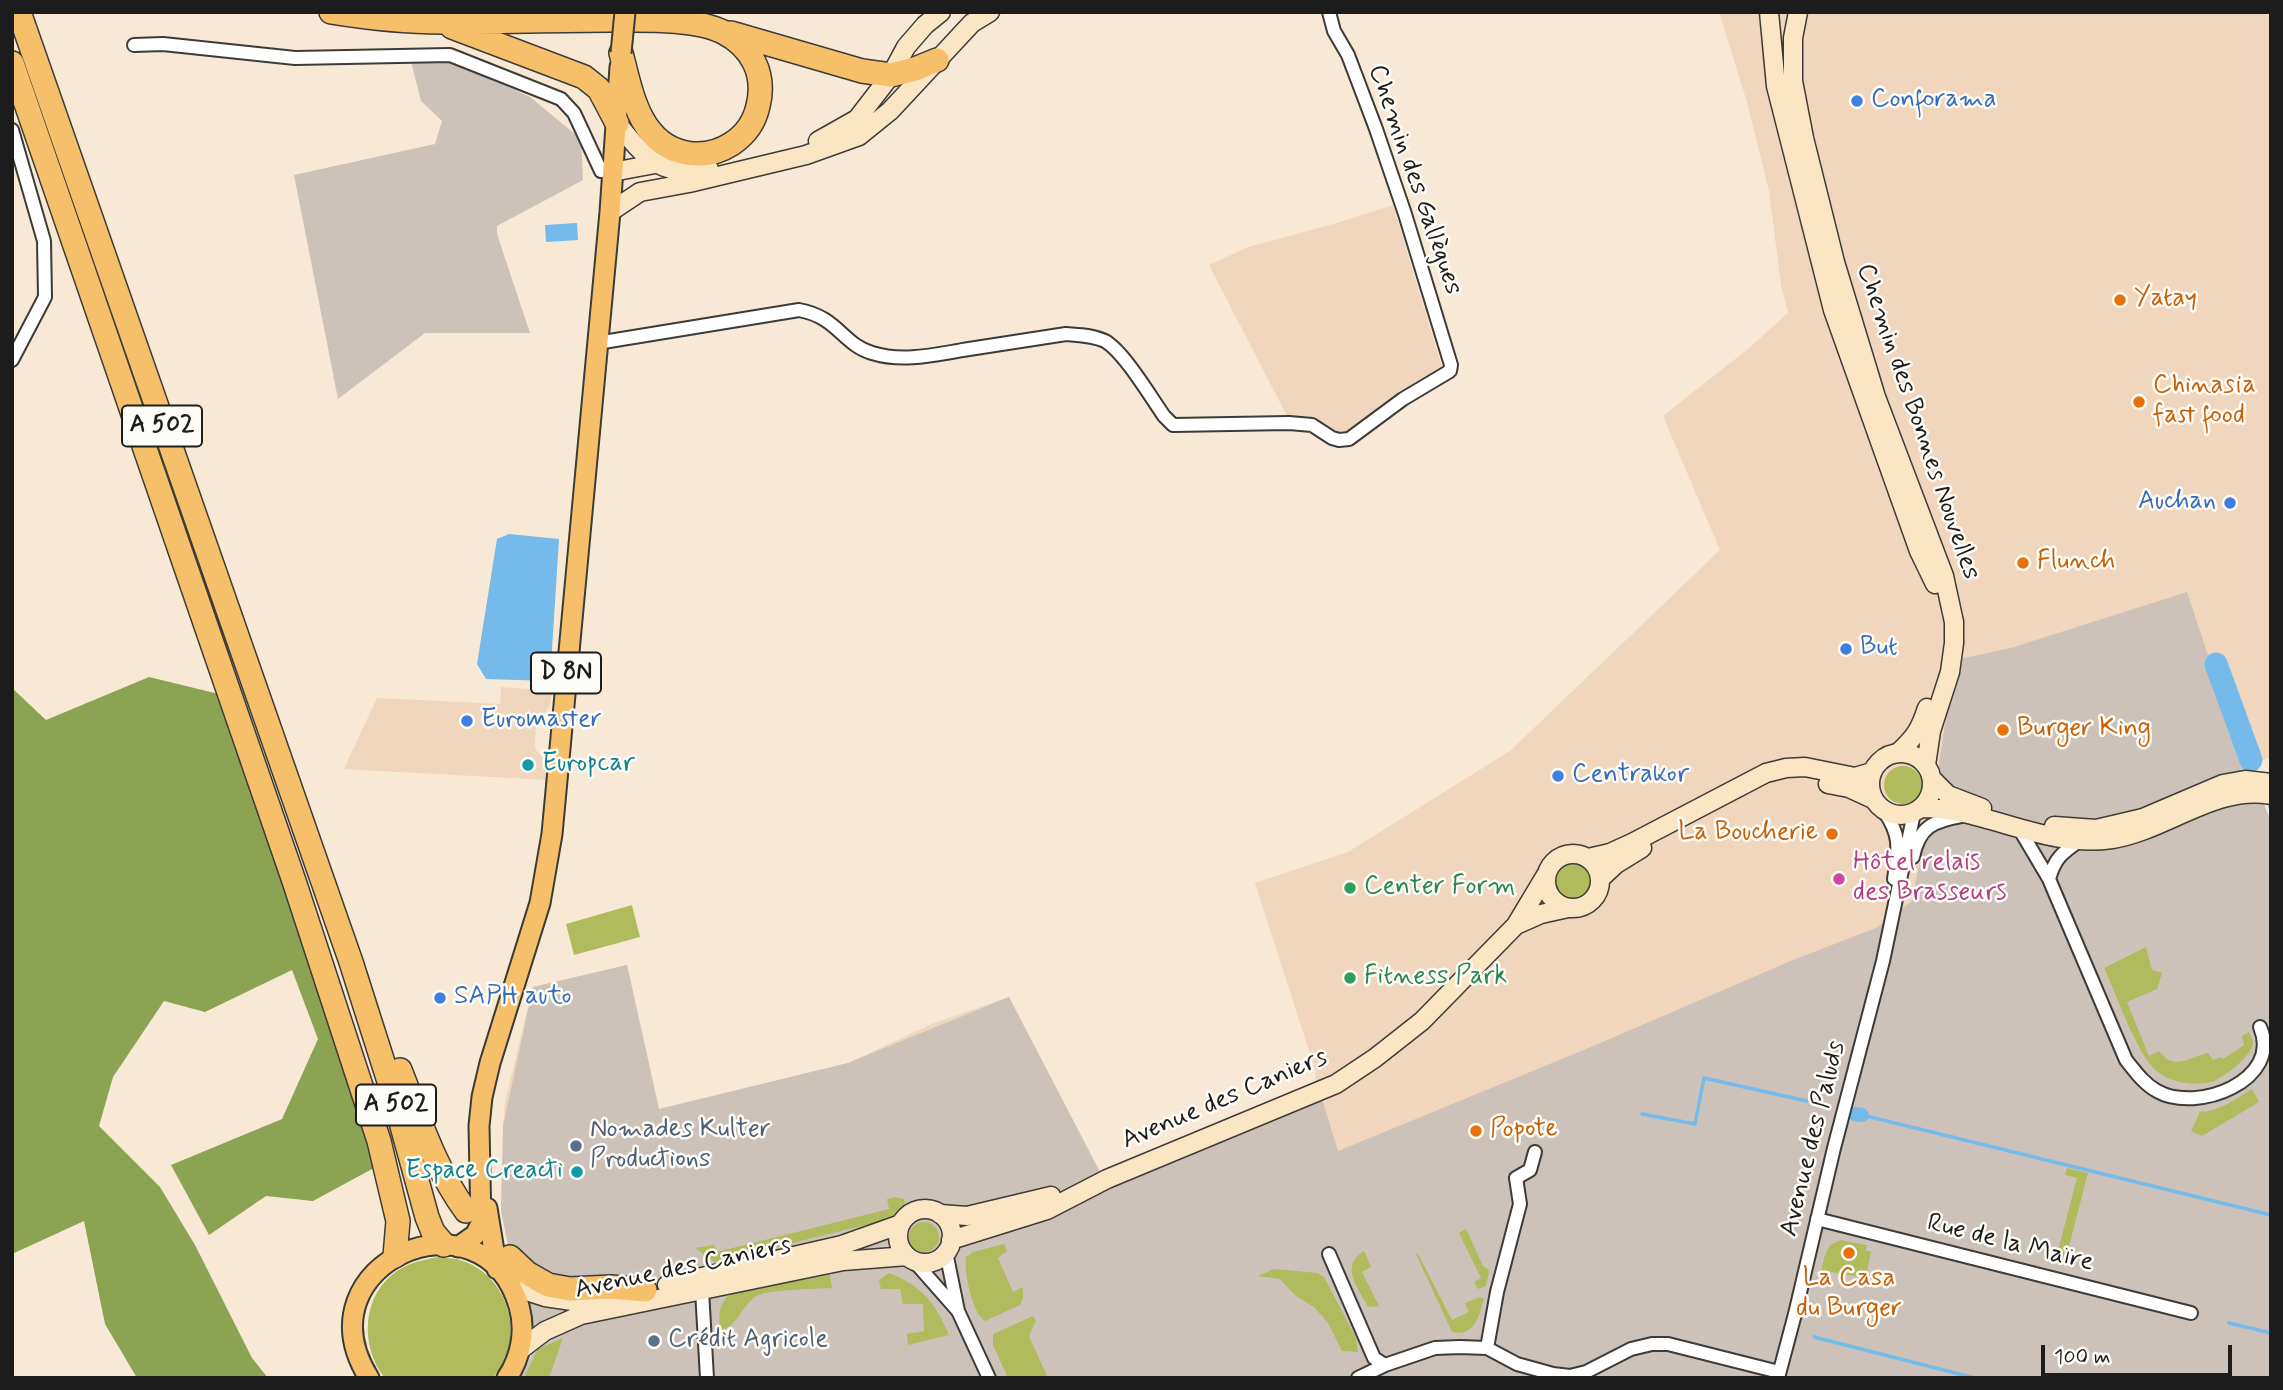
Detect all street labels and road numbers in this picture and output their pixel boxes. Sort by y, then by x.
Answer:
street label: Chemin des Gallègues [1360,61,1468,299]
street label: Chemin des Bonnes Nouvelles [1848,260,1986,584]
road number: A 502 [122,405,202,446]
road number: D 8N [531,652,601,694]
street label: Avenue des Paluds [1775,1038,1853,1240]
street label: Avenue des Caniers [1118,1043,1332,1157]
road number: A 502 [356,1084,436,1126]
street label: Rue de la Maïre [1924,1208,2096,1280]
street label: Avenue des Caniers [572,1231,794,1307]

